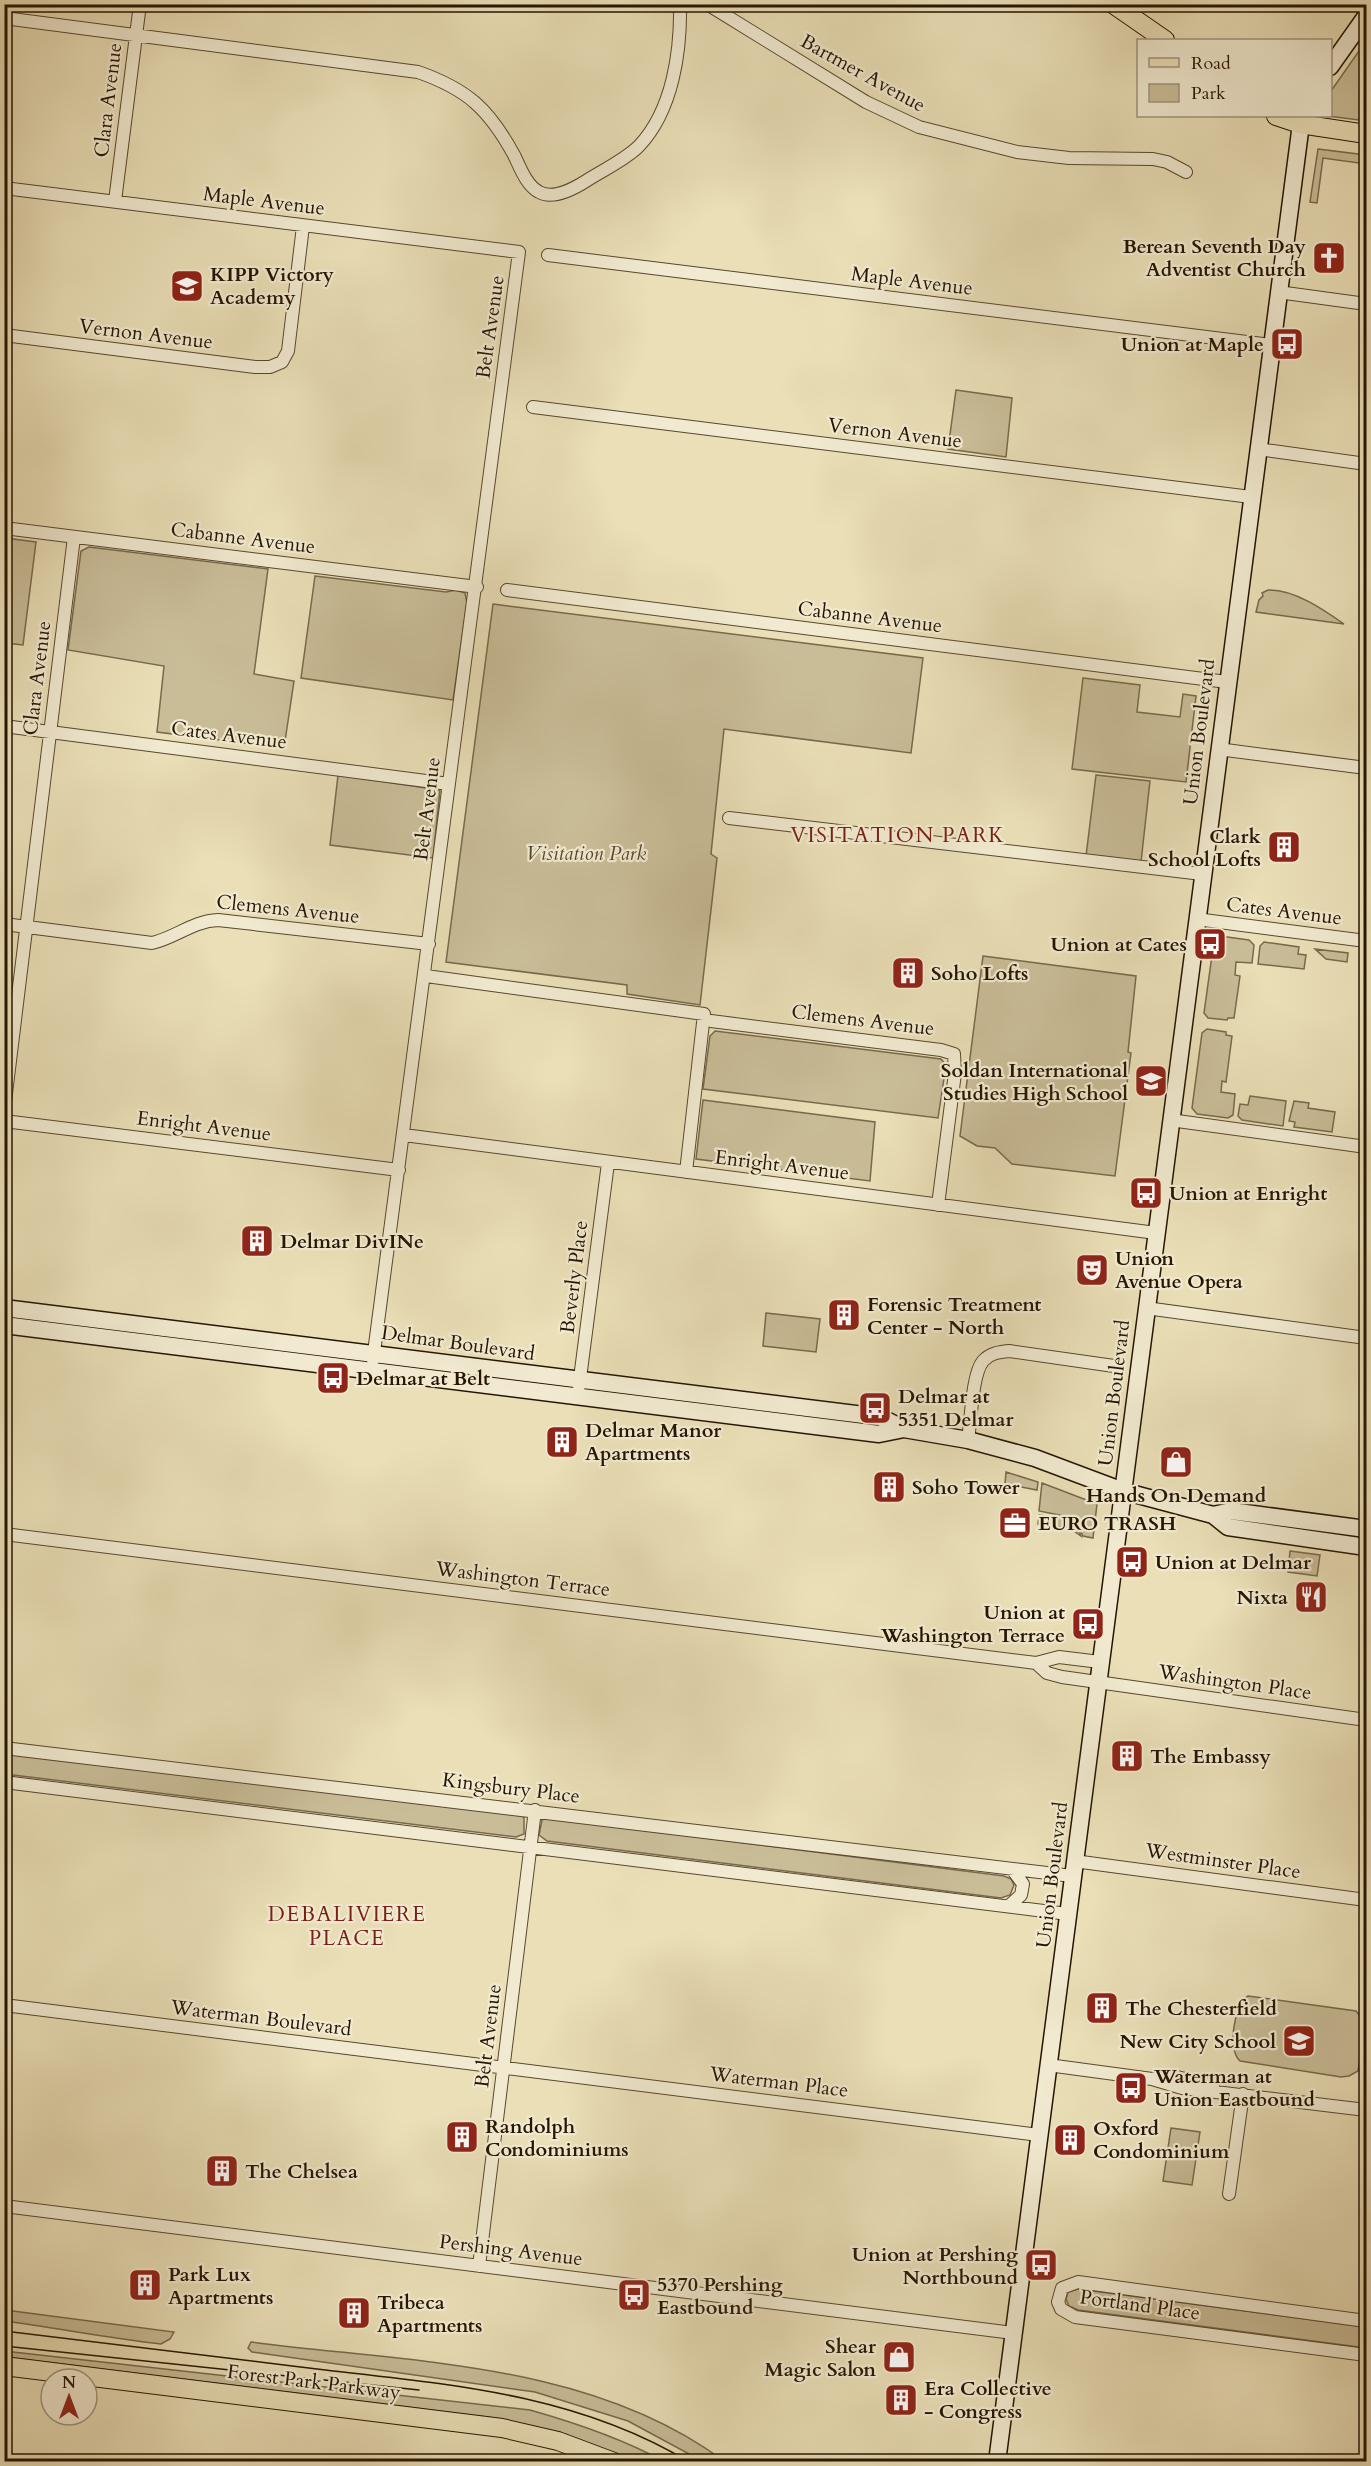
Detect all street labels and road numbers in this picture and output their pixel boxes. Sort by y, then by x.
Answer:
street label: Bartmer Avenue [796,27,930,119]
street label: Clara Avenue [88,41,128,159]
street label: Maple Avenue [202,180,326,222]
street label: Maple Avenue [850,260,974,302]
street label: Belt Avenue [469,273,511,381]
street label: Vernon Avenue [77,312,215,356]
street label: Vernon Avenue [826,411,964,455]
street label: Cabanne Avenue [169,516,317,560]
street label: Cabanne Avenue [796,595,944,639]
street label: Clara Avenue [17,619,57,737]
street label: Union Boulevard [1177,657,1221,807]
street label: Cates Avenue [170,715,288,755]
street label: Belt Avenue [407,756,447,862]
street label: Clemens Avenue [215,888,361,930]
street label: Cates Avenue [1225,891,1343,931]
street label: Clemens Avenue [790,998,936,1042]
street label: Enright Avenue [135,1104,273,1148]
street label: Enright Avenue [713,1143,851,1187]
street label: Beverly Place [554,1219,594,1335]
street label: Union Boulevard [1092,1318,1136,1468]
street label: Delmar Boulevard [379,1319,537,1367]
street label: Washington Terrace [433,1555,612,1603]
street label: Washington Place [1156,1658,1313,1706]
street label: Kingsbury Place [441,1766,581,1810]
street label: Union Boulevard [1030,1800,1074,1950]
street label: Westminster Place [1143,1837,1302,1885]
street label: Belt Avenue [468,1983,508,2089]
street label: Waterman Boulevard [168,1993,353,2043]
street label: Waterman Place [707,2060,850,2104]
street label: Pershing Avenue [438,2228,584,2272]
street label: Portland Place [1078,2283,1202,2327]
street label: Forest Park Parkway [226,2358,403,2406]

